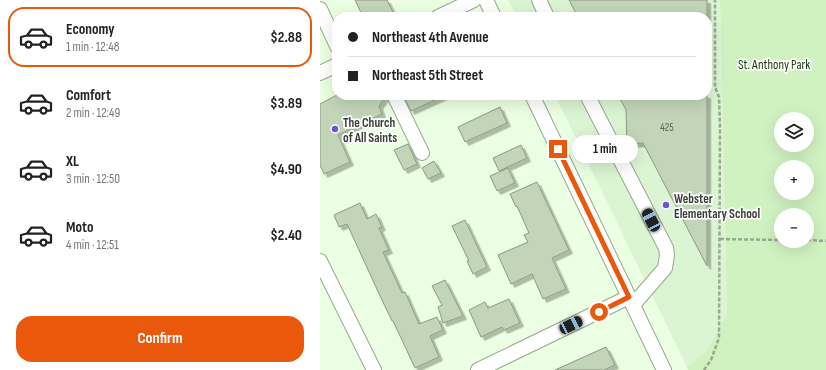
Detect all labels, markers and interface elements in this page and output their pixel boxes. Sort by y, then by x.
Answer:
icon: car [18,19,54,55]
text: Economy [66,20,115,39]
text: $2.88 [270,28,302,47]
text: Northeast 4th Avenue [372,28,489,47]
text: 1 min · 12:48 [66,39,119,55]
park label: St. Anthony Park [738,57,810,73]
text: Northeast 5th Street [372,66,483,85]
icon: car [18,85,54,121]
text: Comfort [66,86,111,105]
text: $3.89 [270,94,302,113]
text: 2 min · 12:49 [66,105,120,121]
map controls [774,112,814,248]
button: layers [774,112,814,152]
place label: The Church of All Saints [343,115,397,146]
house number: 425 [660,121,674,134]
marker: The Church of All Saints [330,124,340,134]
callout: 1 min [572,135,638,163]
route end [549,140,567,158]
text: 1 min [593,141,617,157]
icon: car [18,151,54,187]
text: XL [66,152,79,171]
text: $4.90 [270,160,302,179]
button: + [774,160,814,200]
text: 3 min · 12:50 [66,171,120,187]
place label: Webster Elementary School [674,191,761,222]
marker: Webster Elementary School [661,200,671,210]
car [640,207,662,233]
button: − [774,208,814,248]
icon: car [18,217,54,253]
text: Moto [66,218,93,237]
text: $2.40 [270,226,302,245]
text: 4 min · 12:51 [66,237,119,253]
route start [590,303,608,321]
car [558,314,584,336]
button: Confirm [16,316,304,362]

